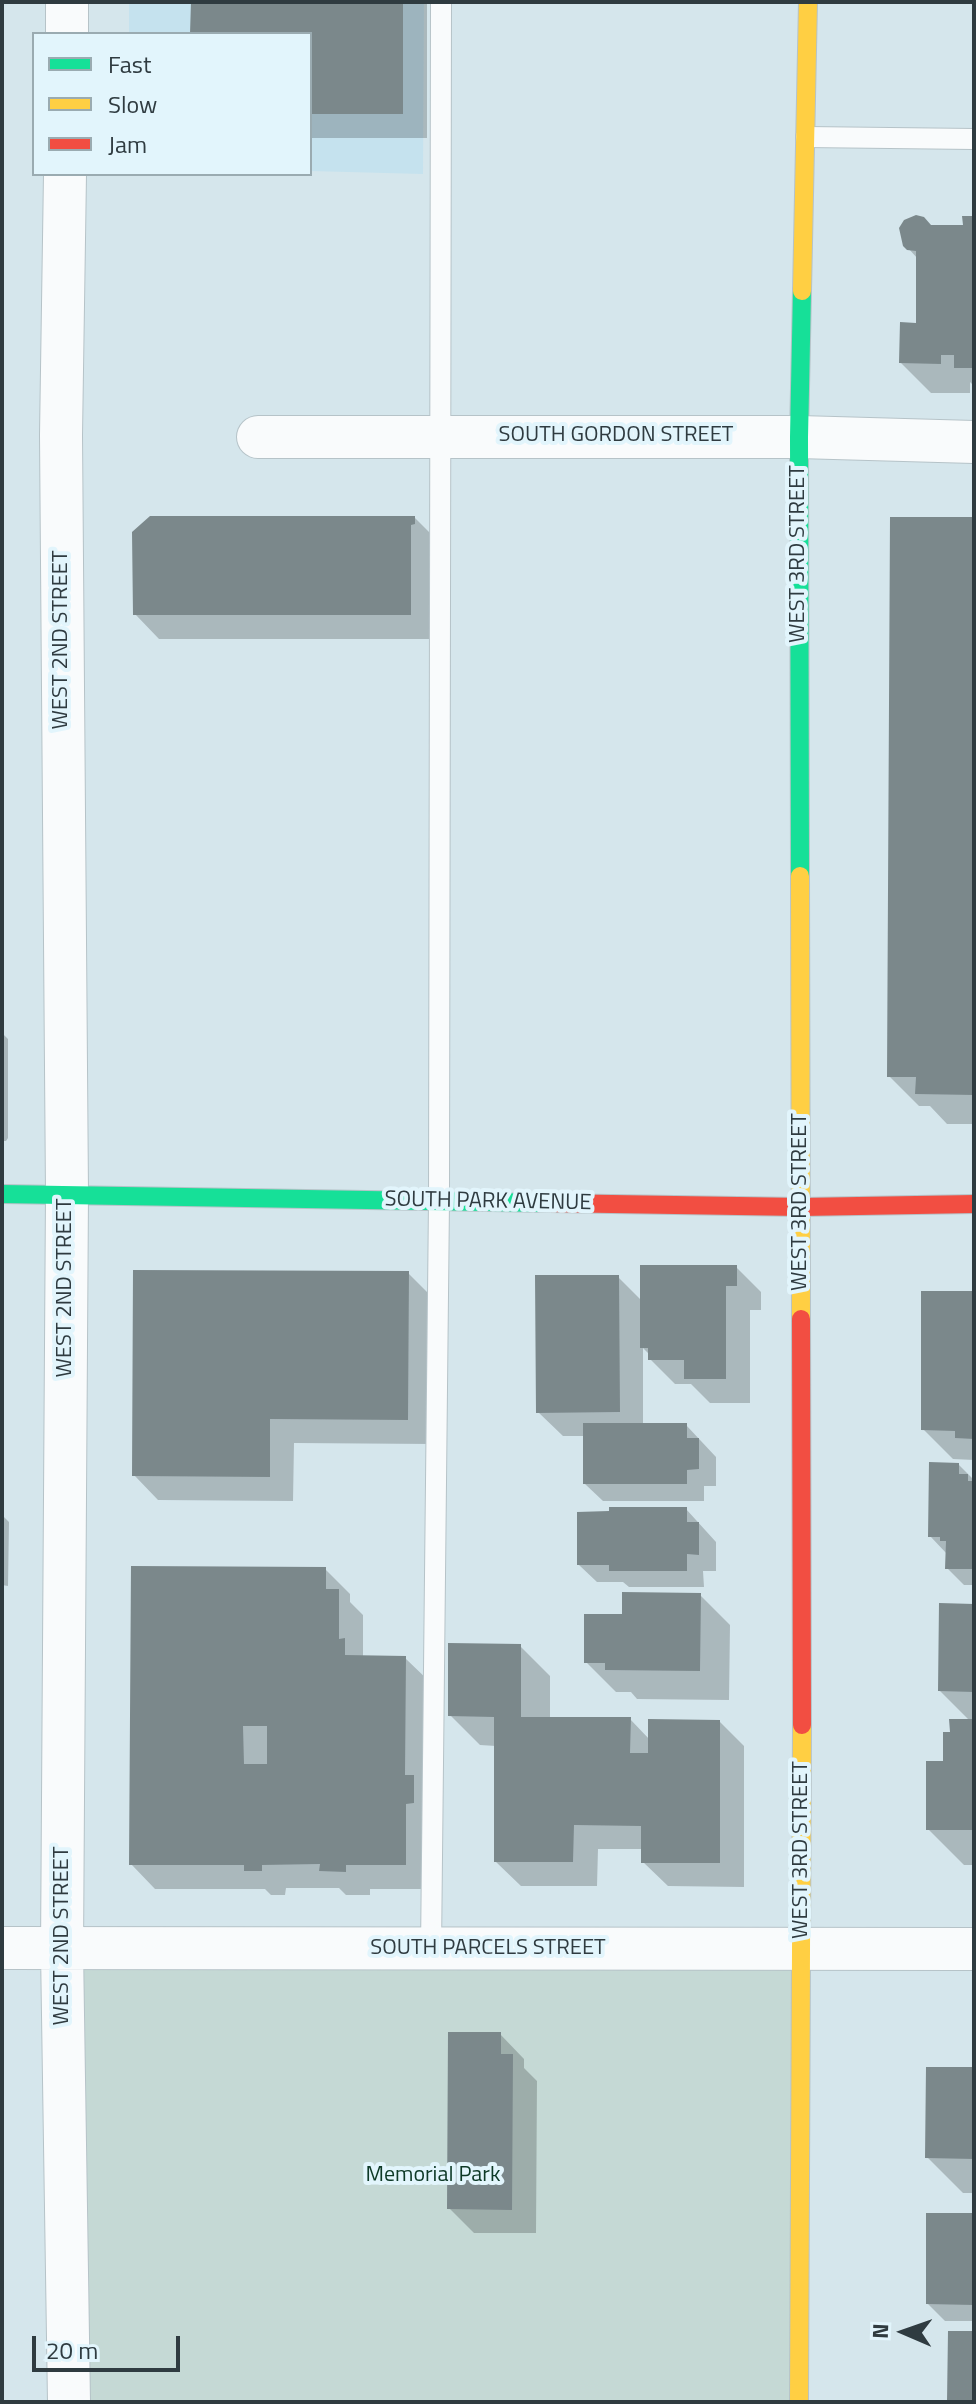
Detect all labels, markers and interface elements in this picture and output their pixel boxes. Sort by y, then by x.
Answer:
legend [32,32,312,176]
text: Fast [108,46,151,82]
text: Slow [108,86,157,122]
text: Jam [108,126,147,162]
street label: SOUTH GORDON STREET [499,423,733,449]
street label: WEST 3RD STREET [786,465,812,643]
street label: WEST 2ND STREET [49,550,75,730]
street label: WEST 3RD STREET [788,1113,814,1291]
street label: SOUTH PARK AVENUE [384,1187,592,1217]
street label: WEST 2ND STREET [53,1198,79,1378]
street label: WEST 3RD STREET [789,1761,815,1939]
street label: WEST 2ND STREET [50,1846,76,2026]
street label: SOUTH PARCELS STREET [370,1936,606,1962]
park label: Memorial Park [366,2163,500,2189]
north arrow [864,2292,944,2372]
scale bar [36,2320,184,2370]
text: N [863,2323,897,2339]
text: 20 m [46,2332,98,2368]

